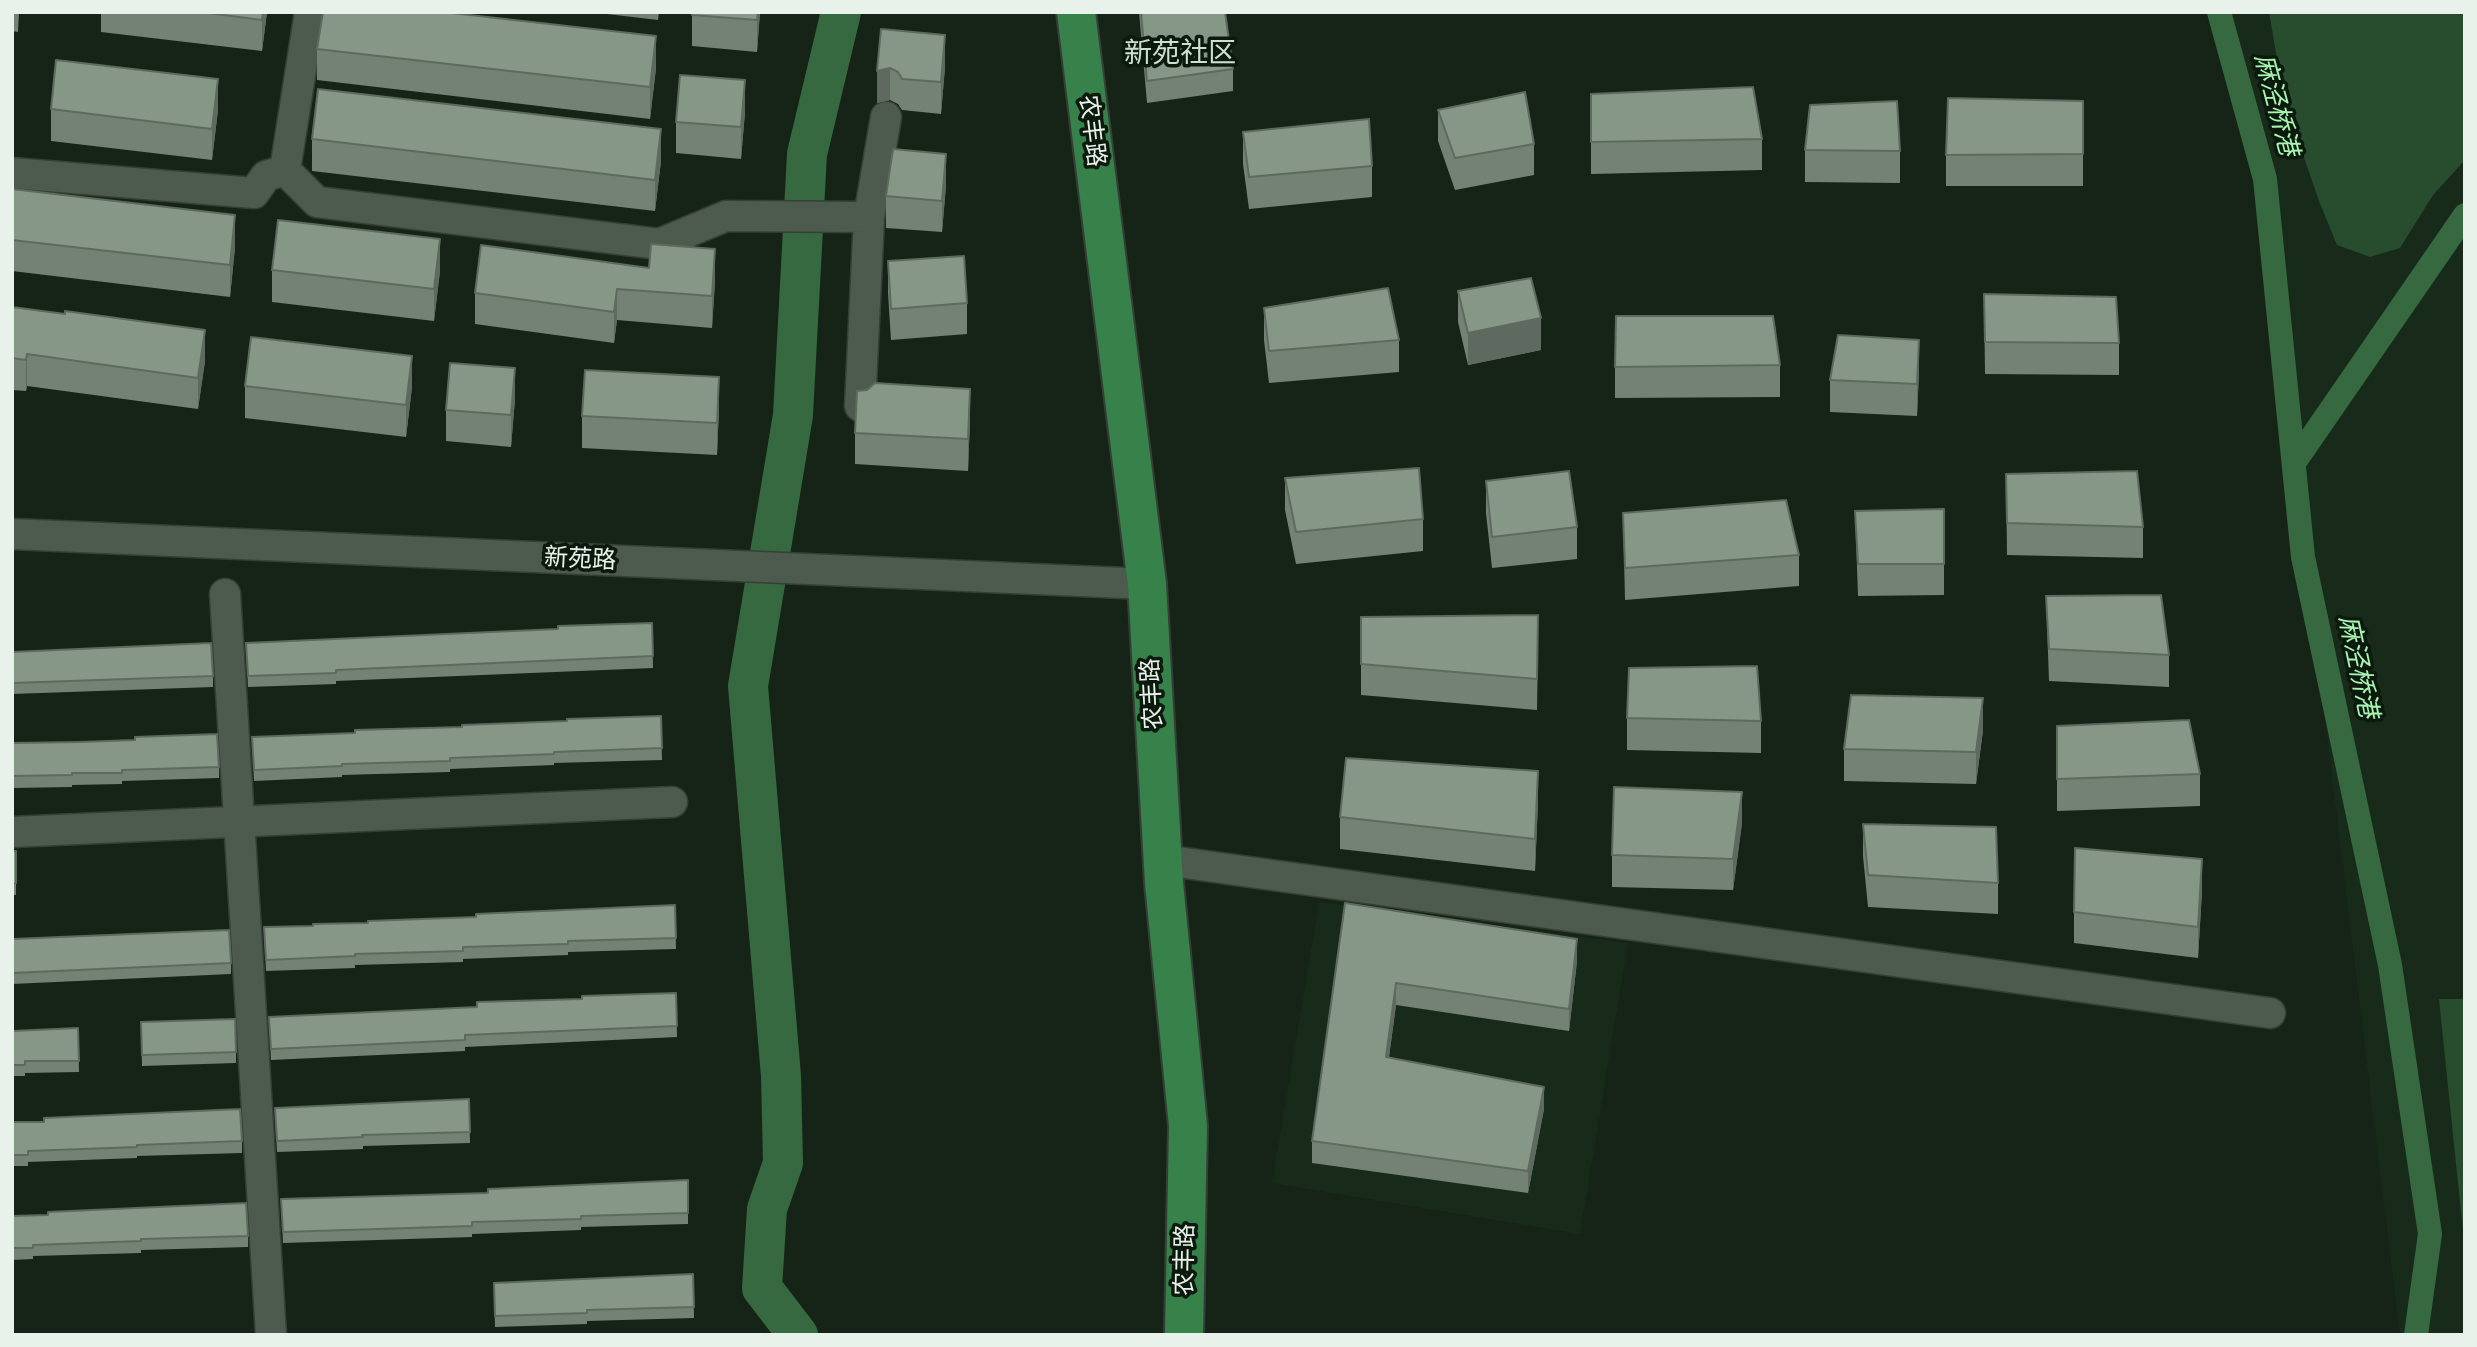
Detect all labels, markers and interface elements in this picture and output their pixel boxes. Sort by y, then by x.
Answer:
district label: 新苑社区 [1124,38,1236,72]
water label: 麻泾桥港 [2246,51,2304,159]
street label: 农丰路 [1072,94,1110,168]
street label: 新苑路 [543,544,617,576]
water label: 麻泾桥港 [2331,613,2383,721]
street label: 农丰路 [1137,657,1169,731]
street label: 农丰路 [1171,1224,1201,1296]

